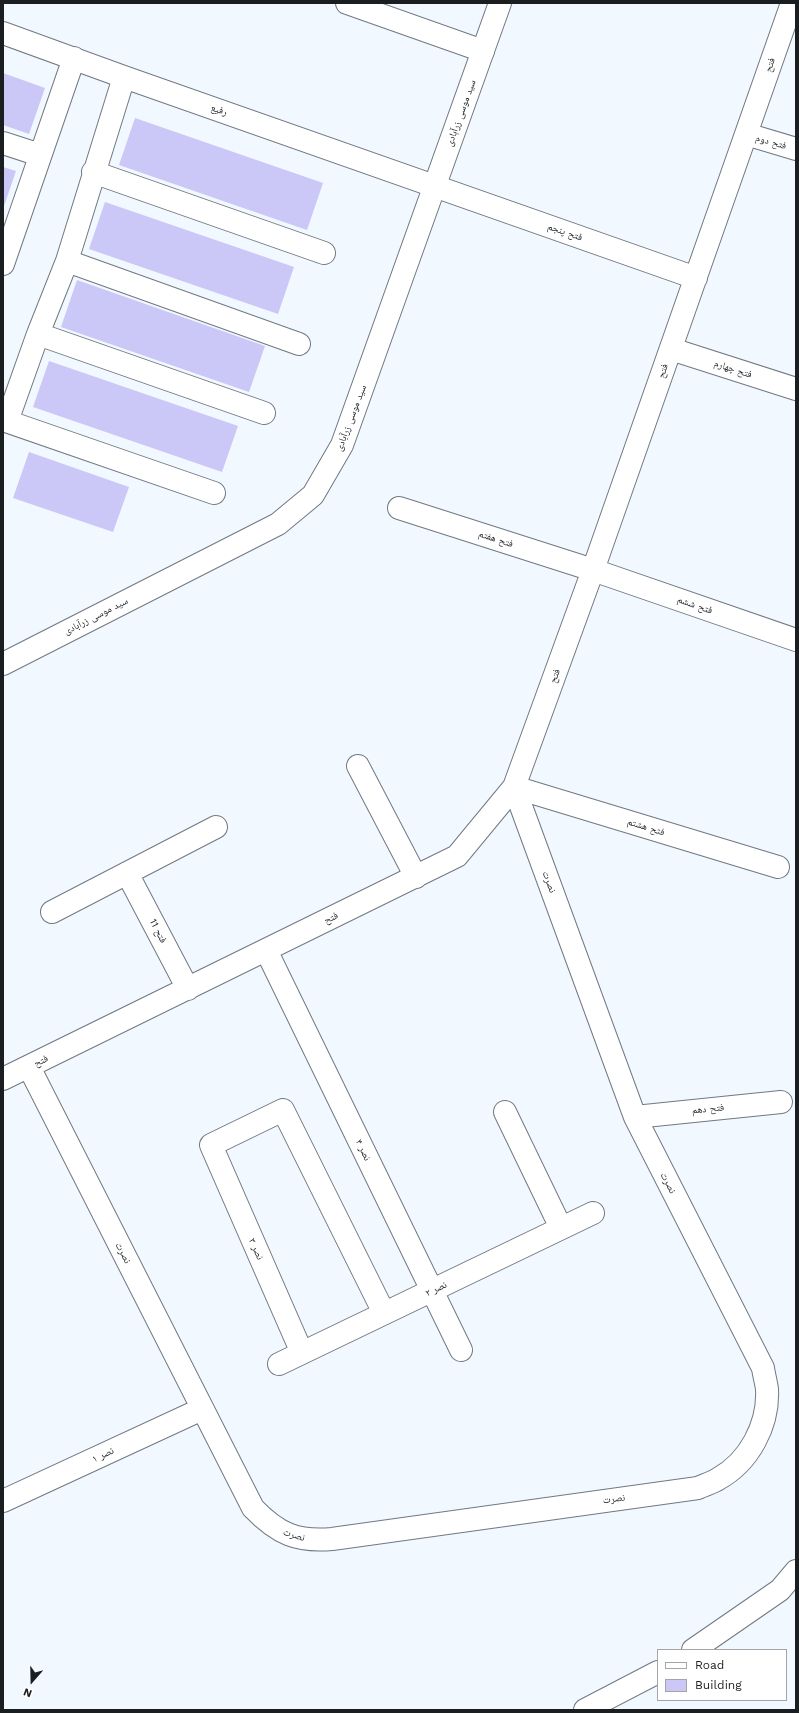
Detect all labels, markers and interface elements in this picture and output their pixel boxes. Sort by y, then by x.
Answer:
street label: فتح [762,56,778,74]
street label: سید موسی زرآبادی [443,78,479,148]
street label: رفیع [209,102,229,118]
street label: فتح دوم [754,132,788,152]
street label: فتح پنجم [546,220,584,244]
street label: فتح چهارم [712,357,754,381]
street label: فتح [655,362,671,380]
street label: سید موسی زرآبادی [333,383,369,453]
street label: فتح هفتم [477,528,515,550]
street label: فتح ششم [676,593,714,617]
street label: سید موسی زرآبادی [62,595,130,637]
street label: فتح [547,667,563,685]
street label: فتح هشتم [626,816,666,838]
street label: نصرت [540,869,558,895]
street label: فتح [322,909,340,927]
street label: فتح 11 [147,917,169,945]
street label: فتح [32,1052,50,1070]
street label: فتح دهم [691,1101,725,1117]
street label: نصر ۴ [353,1137,373,1163]
street label: نصرت [658,1170,678,1196]
street label: نصر ۳ [246,1236,266,1262]
street label: نصرت [113,1240,133,1266]
street label: نصر ۲ [423,1279,449,1299]
street label: ۱ نصر [90,1445,116,1465]
street label: نصرت [602,1492,626,1506]
street label: نصرت [282,1526,306,1544]
legend [657,1649,787,1701]
text: Road [695,1658,724,1672]
north arrow [12,1661,52,1701]
text: Building [695,1678,742,1692]
text: N [22,1685,34,1700]

